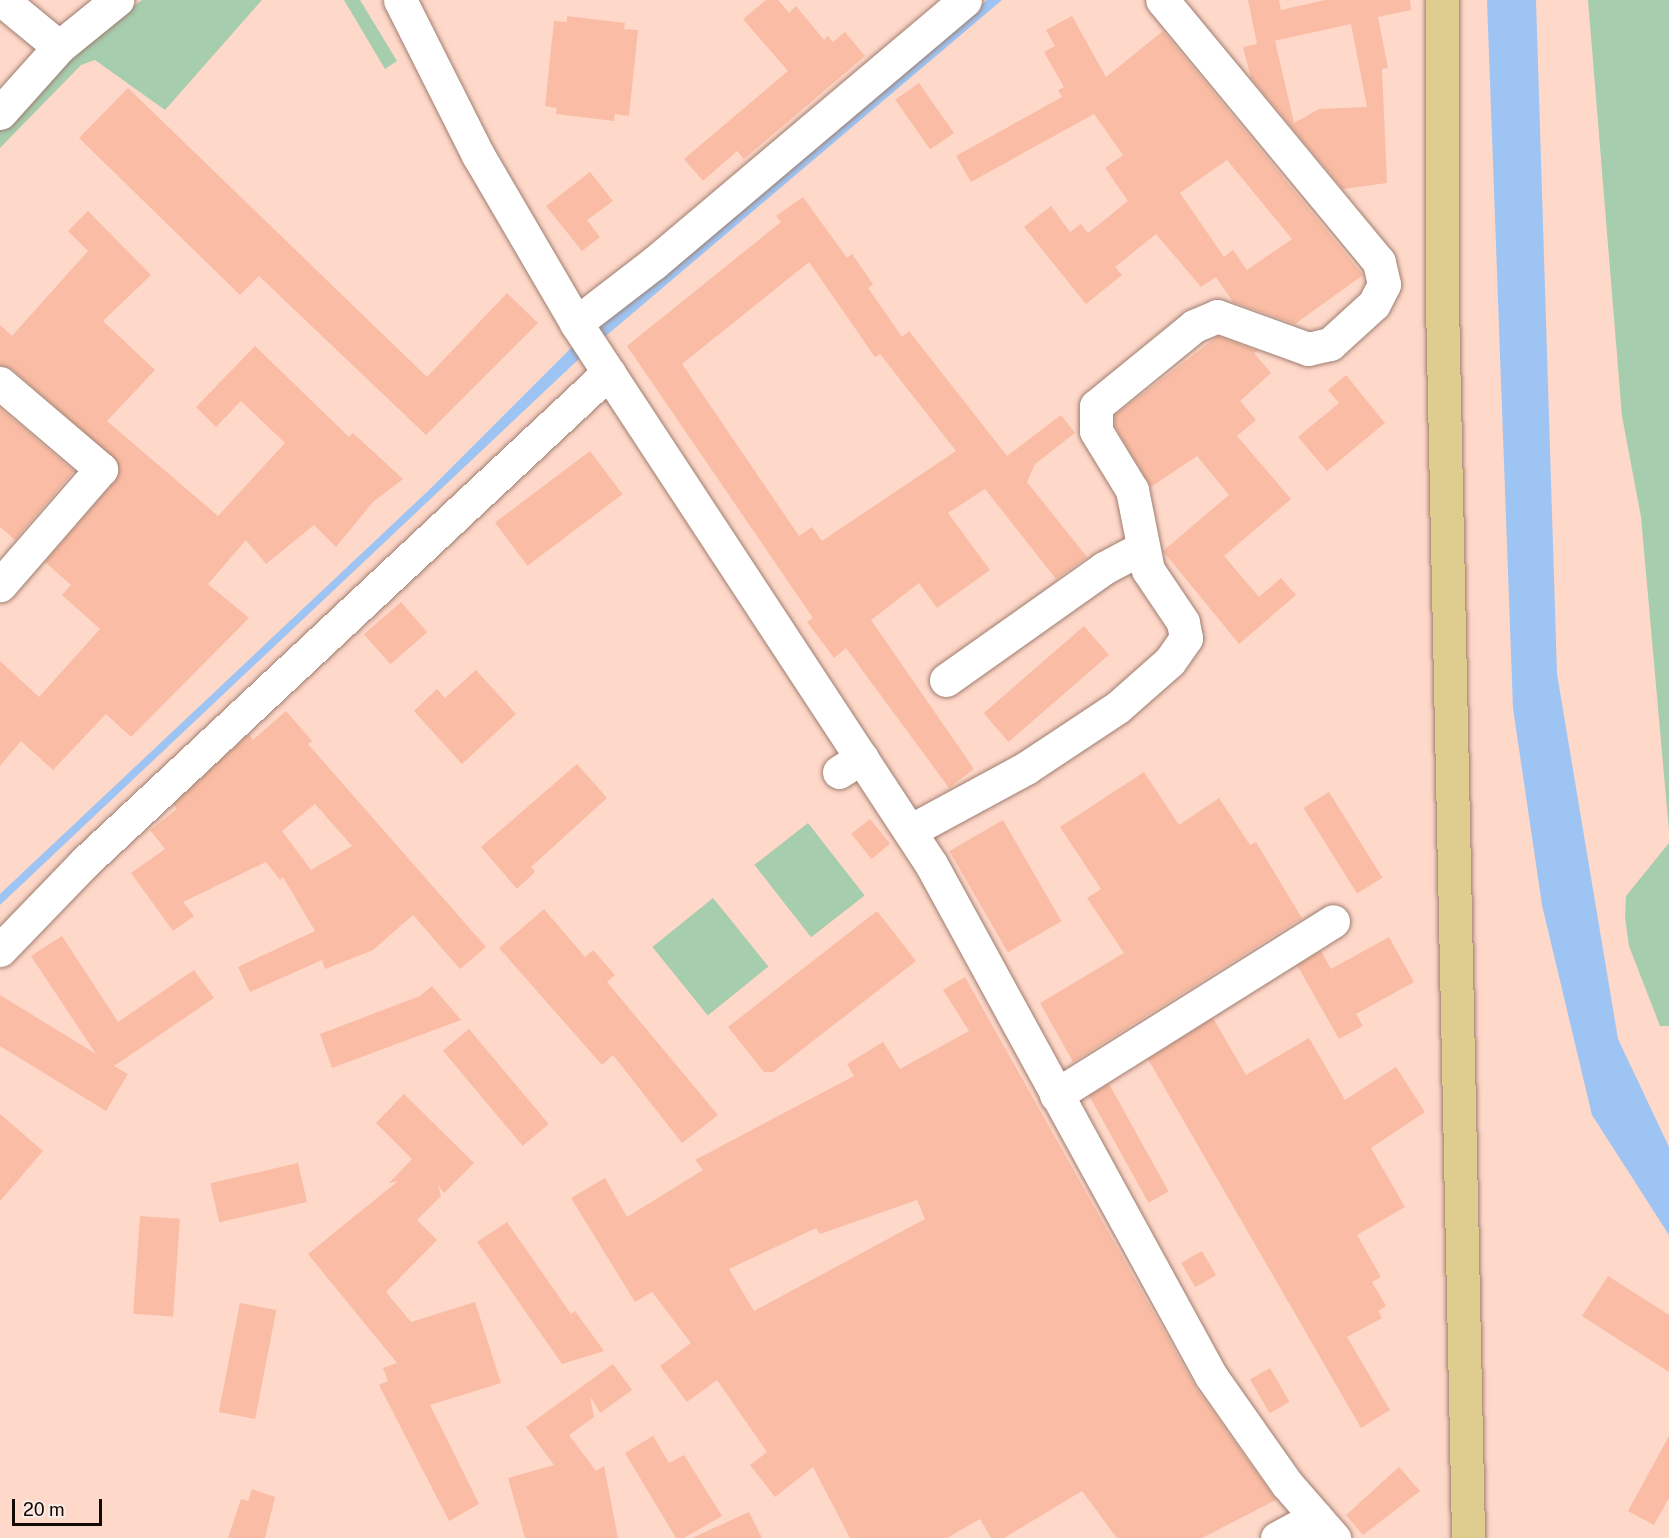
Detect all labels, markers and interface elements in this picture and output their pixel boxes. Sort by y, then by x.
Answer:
scale bar [15,1487,105,1525]
text: 20 m [23,1499,65,1520]

